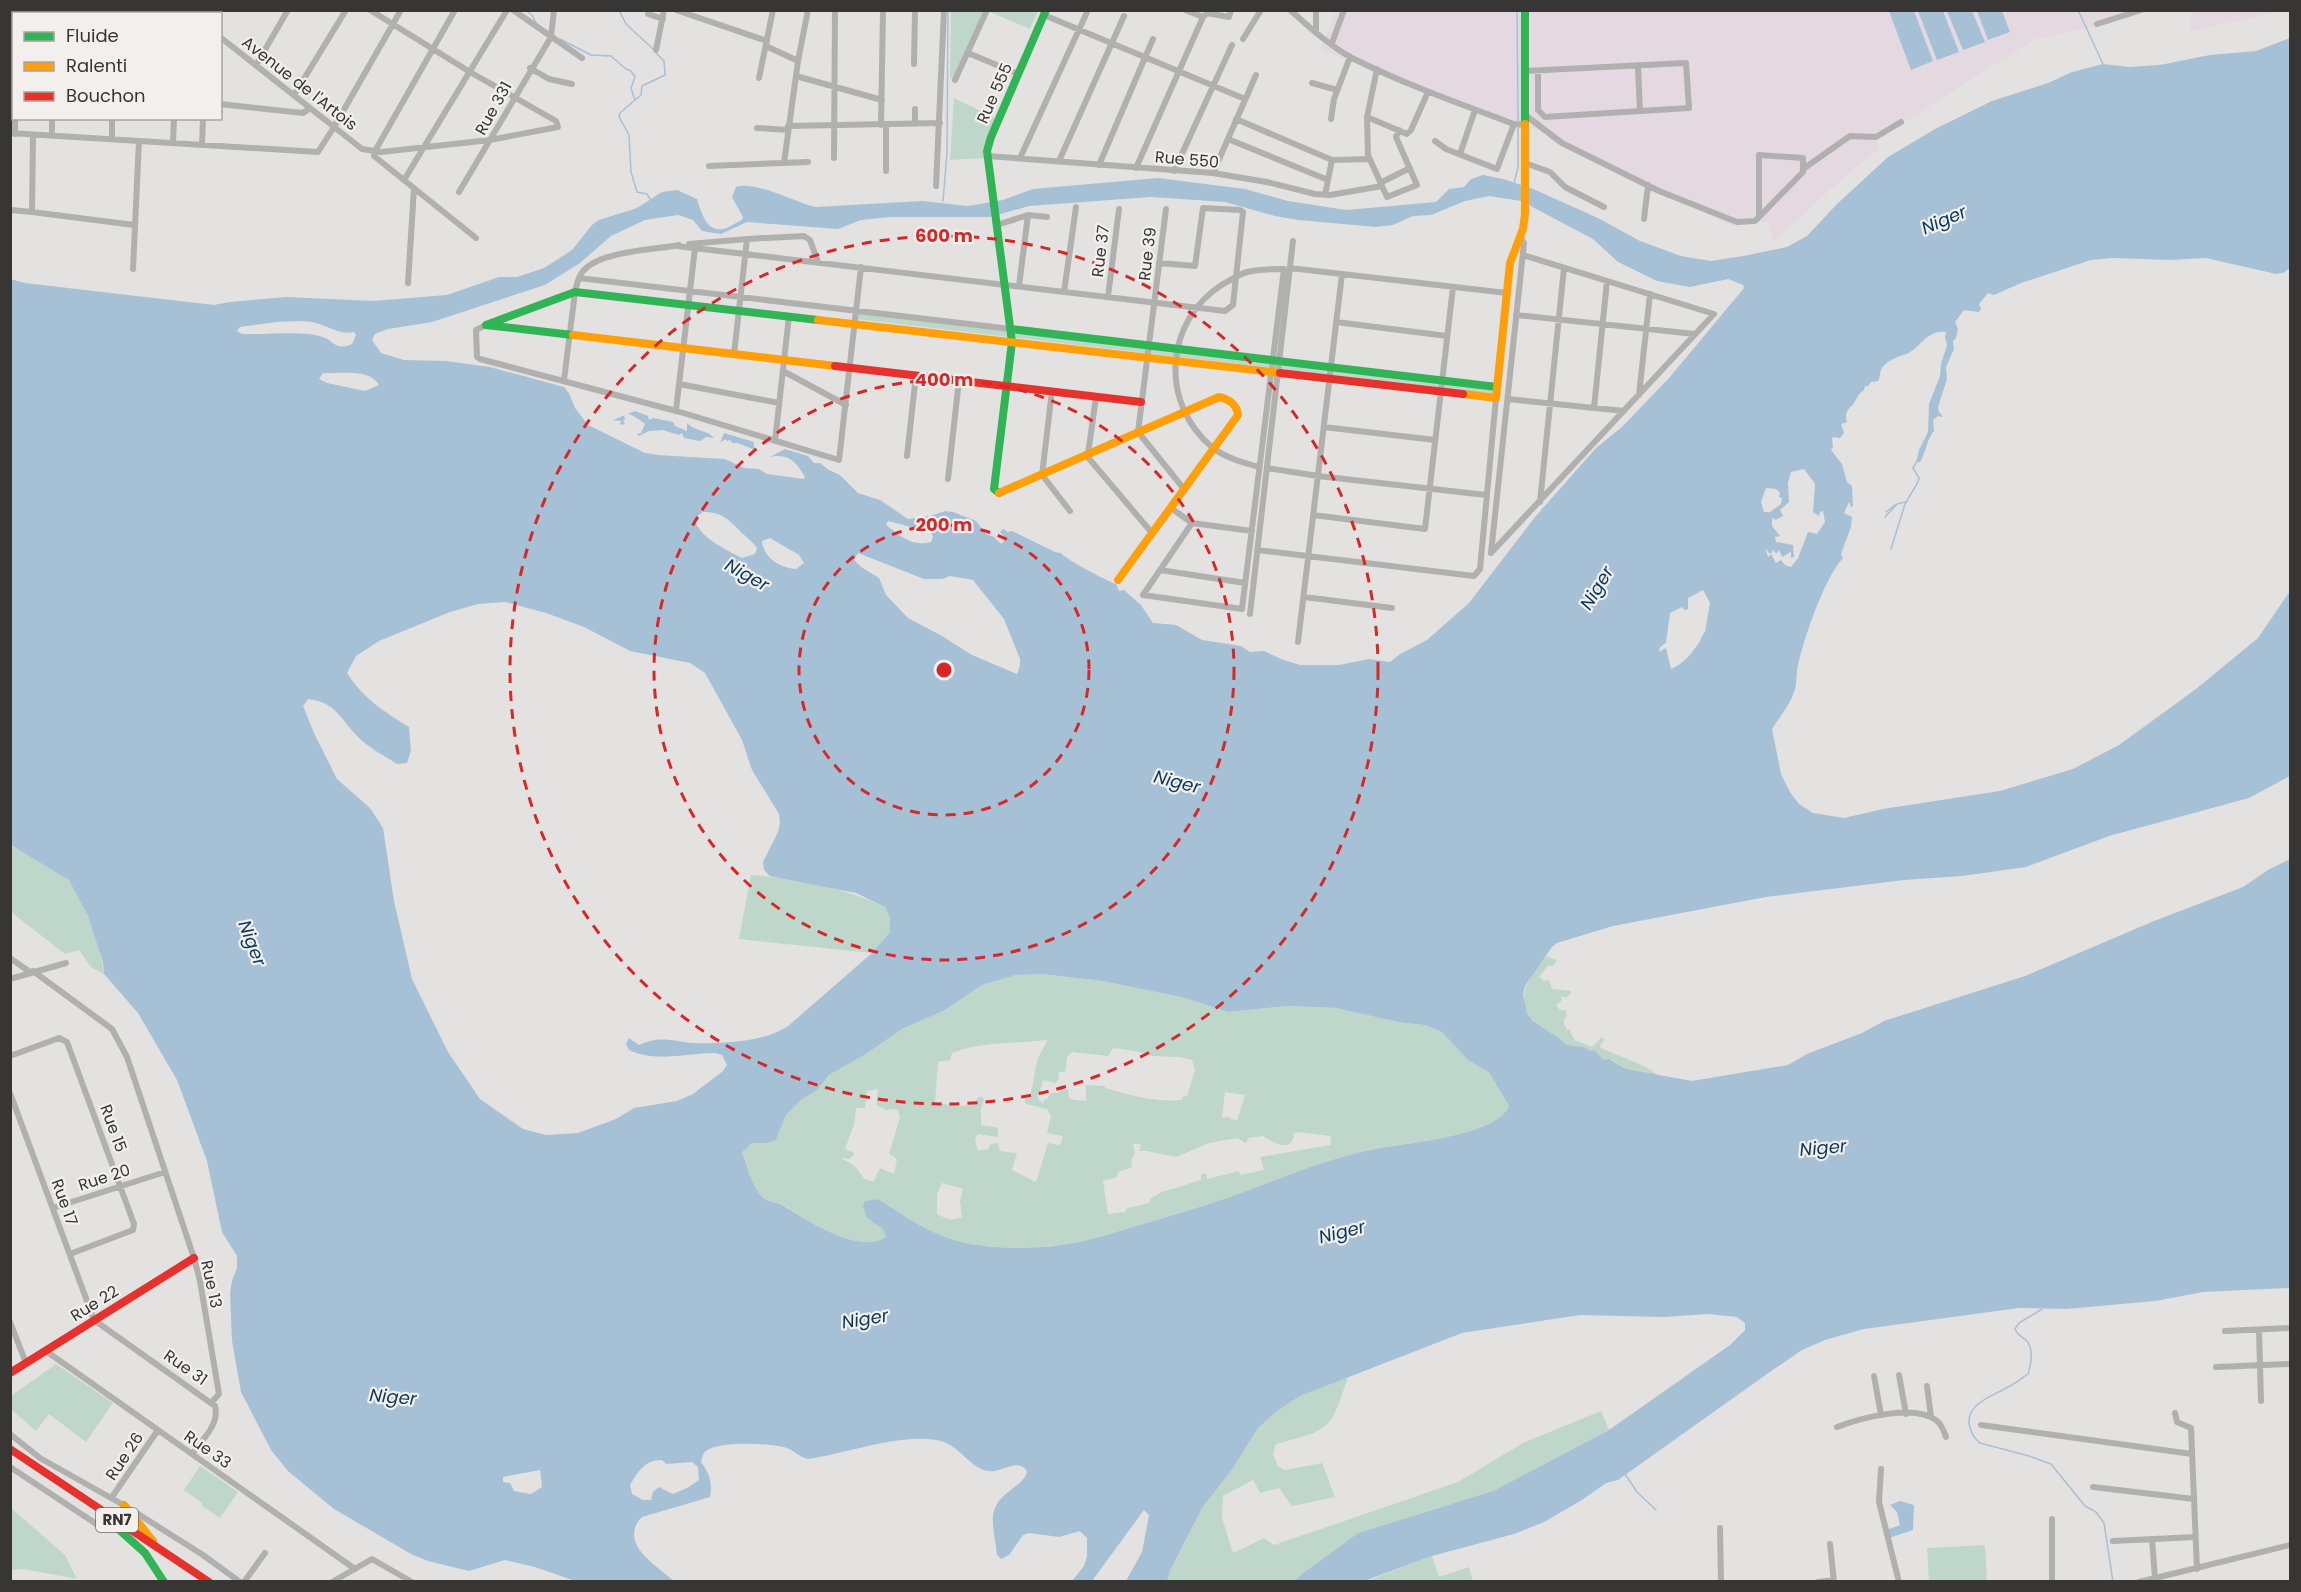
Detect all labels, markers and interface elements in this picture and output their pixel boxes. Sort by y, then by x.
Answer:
legend [12,12,222,120]
text: Fluide [66,23,119,48]
street label: Avenue de l'Artois [237,31,362,136]
text: Ralenti [66,53,127,78]
street label: Rue 555 [971,59,1018,127]
street label: Rue 331 [469,77,518,139]
text: Bouchon [66,83,146,108]
street label: Rue 550 [1154,145,1220,174]
water label: Niger [1917,198,1972,240]
text: 600 m [915,223,973,248]
street label: Rue 37 [1086,223,1115,278]
street label: Rue 39 [1133,226,1162,282]
text: 400 m [915,367,973,392]
text: 200 m [916,512,972,537]
water label: Niger [721,552,775,598]
water label: Niger [1574,560,1620,614]
centre of rings [934,660,954,680]
water label: Niger [1151,764,1204,800]
water label: Niger [232,916,273,970]
street label: Rue 15 [94,1101,133,1155]
water label: Niger [1798,1133,1849,1162]
street label: Rue 20 [75,1158,133,1197]
street label: Rue 17 [46,1176,84,1229]
water label: Niger [1316,1213,1369,1249]
street label: Rue 13 [195,1258,228,1310]
street label: Rue 22 [66,1280,123,1327]
water label: Niger [840,1302,891,1335]
street label: Rue 31 [159,1344,212,1391]
water label: Niger [368,1382,419,1411]
street label: Rue 33 [179,1425,236,1474]
street label: Rue 26 [100,1428,149,1485]
road number: RN7 [96,1508,138,1532]

